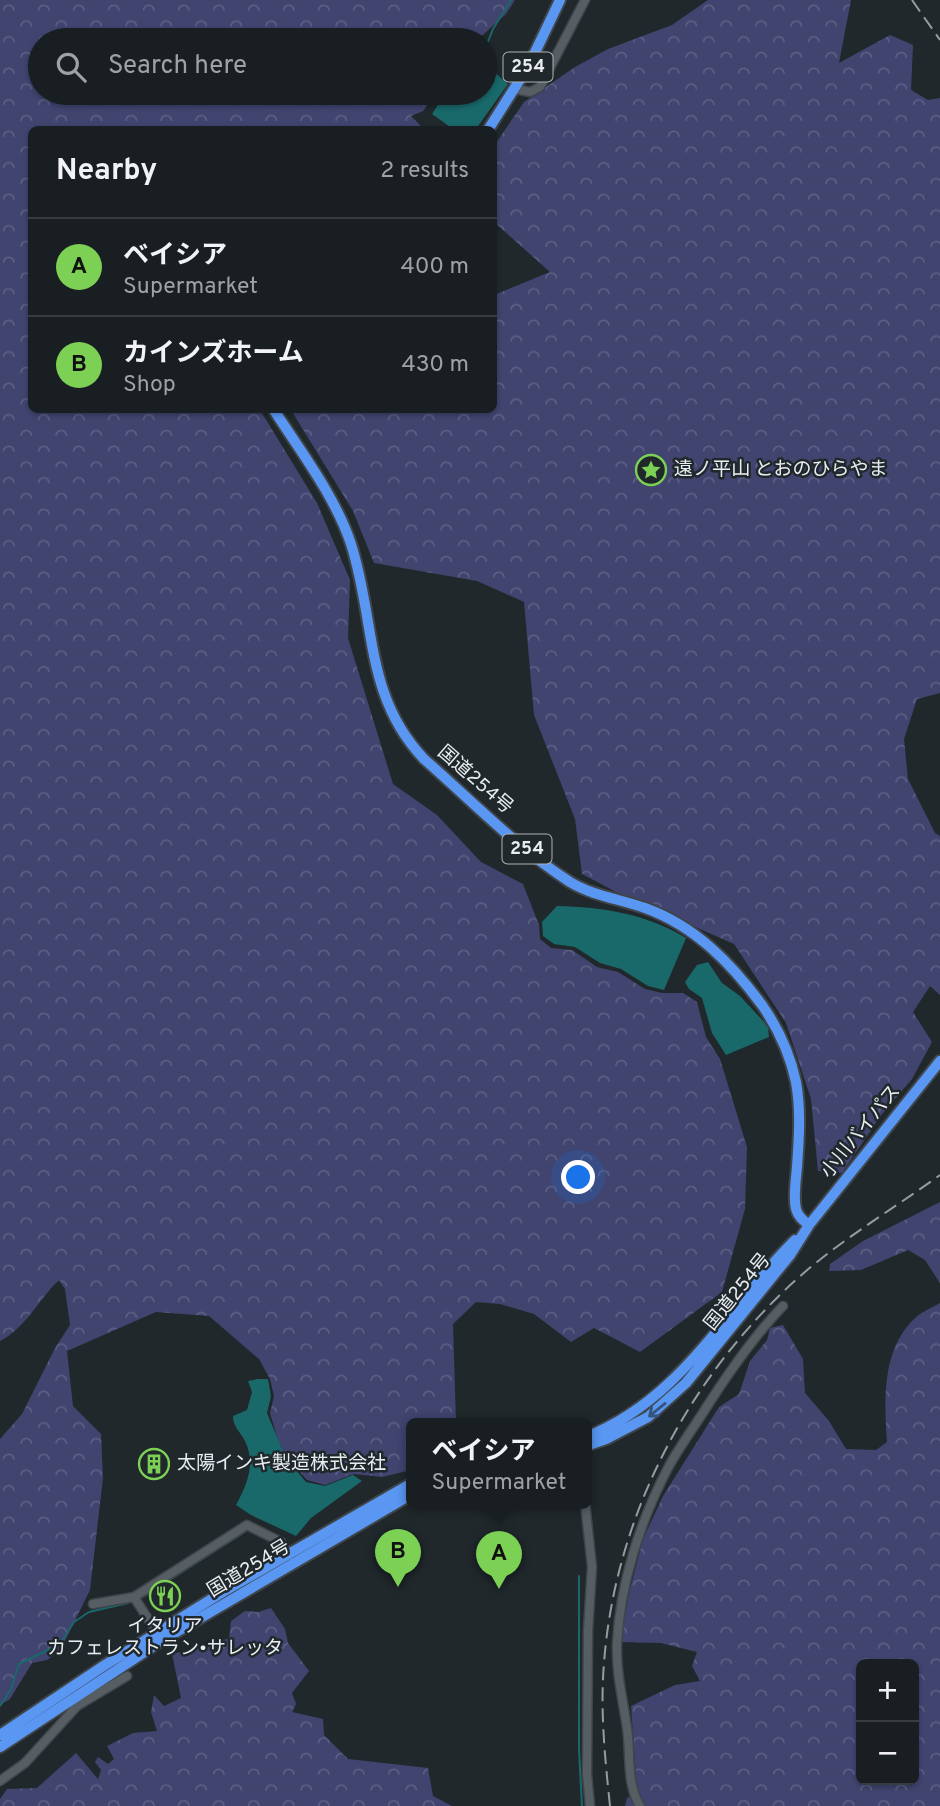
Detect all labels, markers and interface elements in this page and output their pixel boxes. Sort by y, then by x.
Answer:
search box [28,28,497,105]
icon: search [52,48,90,86]
text: Search here [108,50,247,83]
road number: 254 [504,52,552,82]
text: Nearby [56,153,157,190]
text: 2 results [380,157,469,186]
text: ベイシア [123,240,227,273]
text: A [71,253,87,282]
text: 400 m [400,253,469,282]
text: Supermarket [123,273,258,302]
text: カインズホーム [123,338,304,371]
text: B [71,351,87,380]
text: 430 m [401,351,469,380]
text: Shop [123,371,176,400]
place icon: 遠ノ平山 とおのひらやま [634,453,668,487]
place label: 遠ノ平山 とおのひらやま [674,458,887,482]
street label: 国道254号 [432,741,518,819]
road number: 254 [503,834,552,864]
street label: 小川バイパス [816,1080,906,1184]
your location [561,1160,595,1194]
street label: 国道254号 [700,1248,776,1336]
one-way arrow [648,1402,667,1417]
popup [406,1418,592,1509]
text: ベイシア [432,1436,536,1469]
building icon: 太陽インキ製造株式会社 [137,1447,171,1481]
place label: 太陽インキ製造株式会社 [177,1452,386,1476]
text: Supermarket [432,1469,566,1498]
pin: B [375,1529,421,1587]
pin: A [476,1531,522,1589]
street label: 国道254号 [203,1535,295,1603]
restaurant icon: イタリア カフェレストラン•サレッタ [148,1579,182,1613]
place label: イタリア カフェレストラン•サレッタ [47,1615,283,1661]
map controls [856,1659,919,1785]
button: + [856,1659,919,1722]
button: − [856,1722,919,1785]

